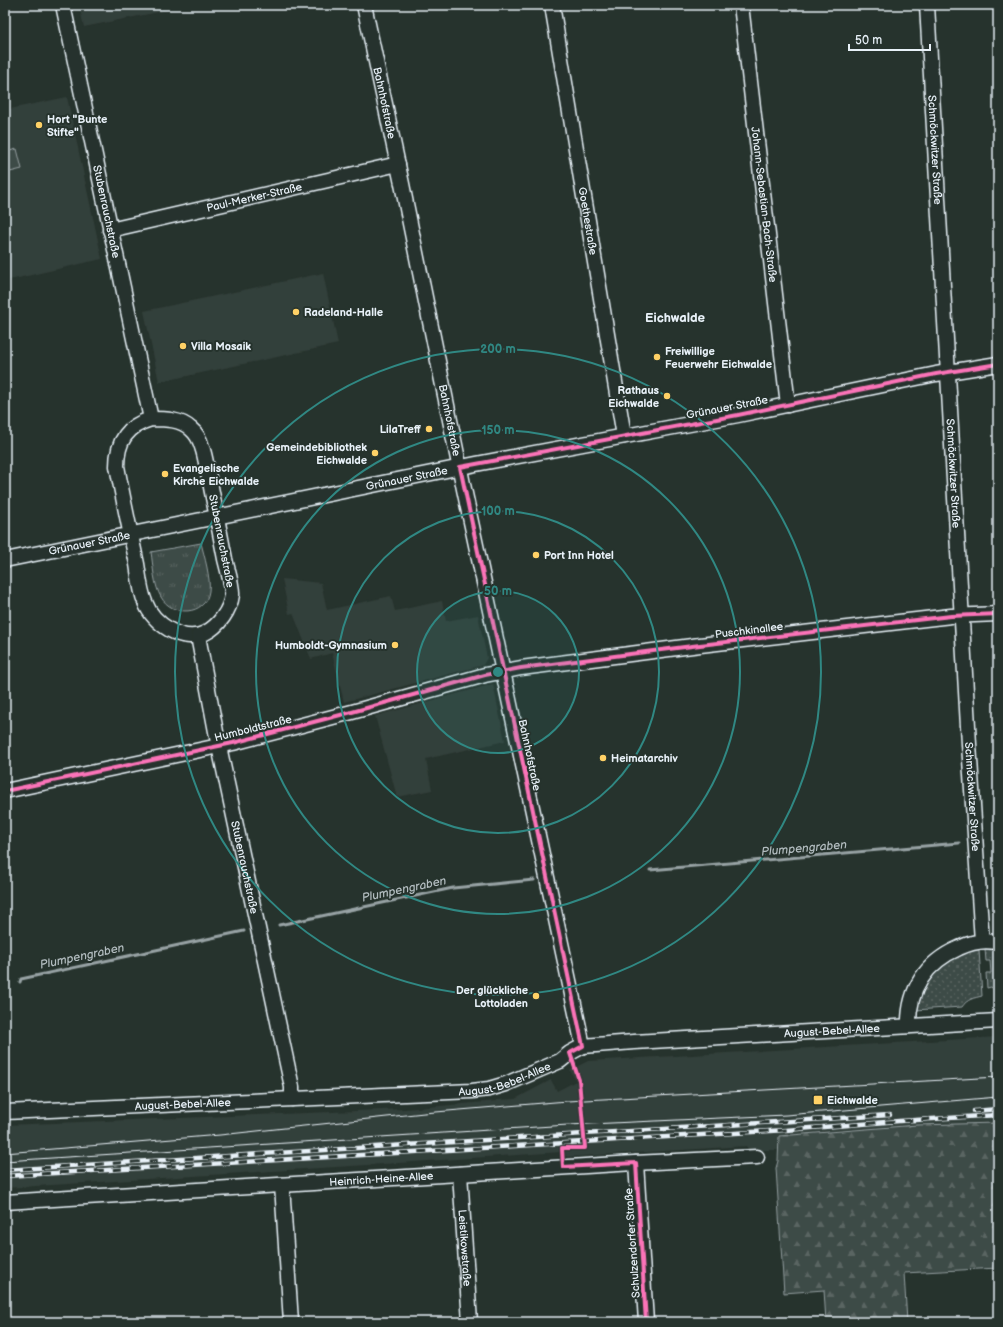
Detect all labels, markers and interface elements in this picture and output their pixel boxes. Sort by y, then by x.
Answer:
scale bar [849,26,930,52]
text: 50 m [855,33,882,48]
street label: Bahnhofstraße [370,66,398,140]
street label: Schmöckwitzer Straße [925,95,944,205]
place label: Hort "Bunte Stifte" [47,113,107,139]
marker: Hort "Bunte Stifte" [34,120,44,130]
street label: Johann-Sebastian-Bach-Straße [748,126,780,284]
street label: Stubenrauchstraße [90,164,123,260]
street label: Paul-Merker-Straße [205,180,304,215]
street label: Goethestraße [576,186,600,256]
place label: Radeland-Halle [304,306,383,319]
marker: Radeland-Halle [291,307,301,317]
district label: Eichwalde [645,310,706,326]
place label: Villa Mosaik [191,340,251,353]
marker: Villa Mosaik [178,341,188,351]
text: 200 m [480,342,516,357]
place label: Freiwillige Feuerwehr Eichwalde [665,345,772,371]
marker: Freiwillige Feuerwehr Eichwalde [652,352,662,362]
street label: Bahnhofstraße [436,383,463,458]
place label: Rathaus Eichwalde [608,384,660,410]
marker: Rathaus Eichwalde [662,391,672,401]
street label: Grünauer Straße [685,393,769,422]
street label: Schmöckwitzer Straße [944,418,963,529]
place label: LilaTreff [380,423,422,436]
text: 150 m [482,423,514,438]
marker: LilaTreff [424,424,434,434]
place label: Gemeindebibliothek Eichwalde [266,441,367,467]
marker: Gemeindebibliothek Eichwalde [370,448,380,458]
place label: Evangelische Kirche Eichwalde [173,462,259,488]
street label: Grünauer Straße [365,464,449,493]
marker: Evangelische Kirche Eichwalde [160,469,170,479]
street label: Stubenrauchstraße [206,493,237,589]
text: 100 m [481,504,515,519]
street label: Grünauer Straße [47,529,132,558]
place label: Port Inn Hotel [544,549,614,562]
marker: Port Inn Hotel [531,550,541,560]
text: 50 m [484,584,512,599]
street label: Puschkinallee [714,620,784,641]
place label: Humboldt-Gymnasium [275,639,387,652]
marker: Humboldt-Gymnasium [390,640,400,650]
centre of rings [491,665,505,679]
street label: Humboldtstraße [213,712,294,744]
street label: Bahnhofstraße [516,718,544,793]
street label: Schmöckwitzer Straße [962,742,982,852]
place label: Heimatarchiv [611,752,679,765]
marker: Heimatarchiv [598,753,608,763]
street label: Stubenrauchstraße [228,820,261,915]
water label: Plumpengraben [761,837,848,860]
water label: Plumpengraben [361,873,448,906]
water label: Plumpengraben [39,940,126,973]
place label: Der glückliche Lottoladen [456,984,528,1010]
marker: Der glückliche Lottoladen [531,991,541,1001]
street label: August-Bebel-Allee [784,1022,881,1040]
street label: August-Bebel-Allee [458,1060,553,1099]
marker: Eichwalde [812,1094,824,1106]
place label: Eichwalde [827,1094,878,1107]
street label: August-Bebel-Allee [135,1096,232,1113]
street label: Heinrich-Heine-Allee [329,1169,434,1189]
street label: Schulzendorfer Straße [622,1187,643,1298]
street label: Leistikowstraße [455,1209,474,1287]

